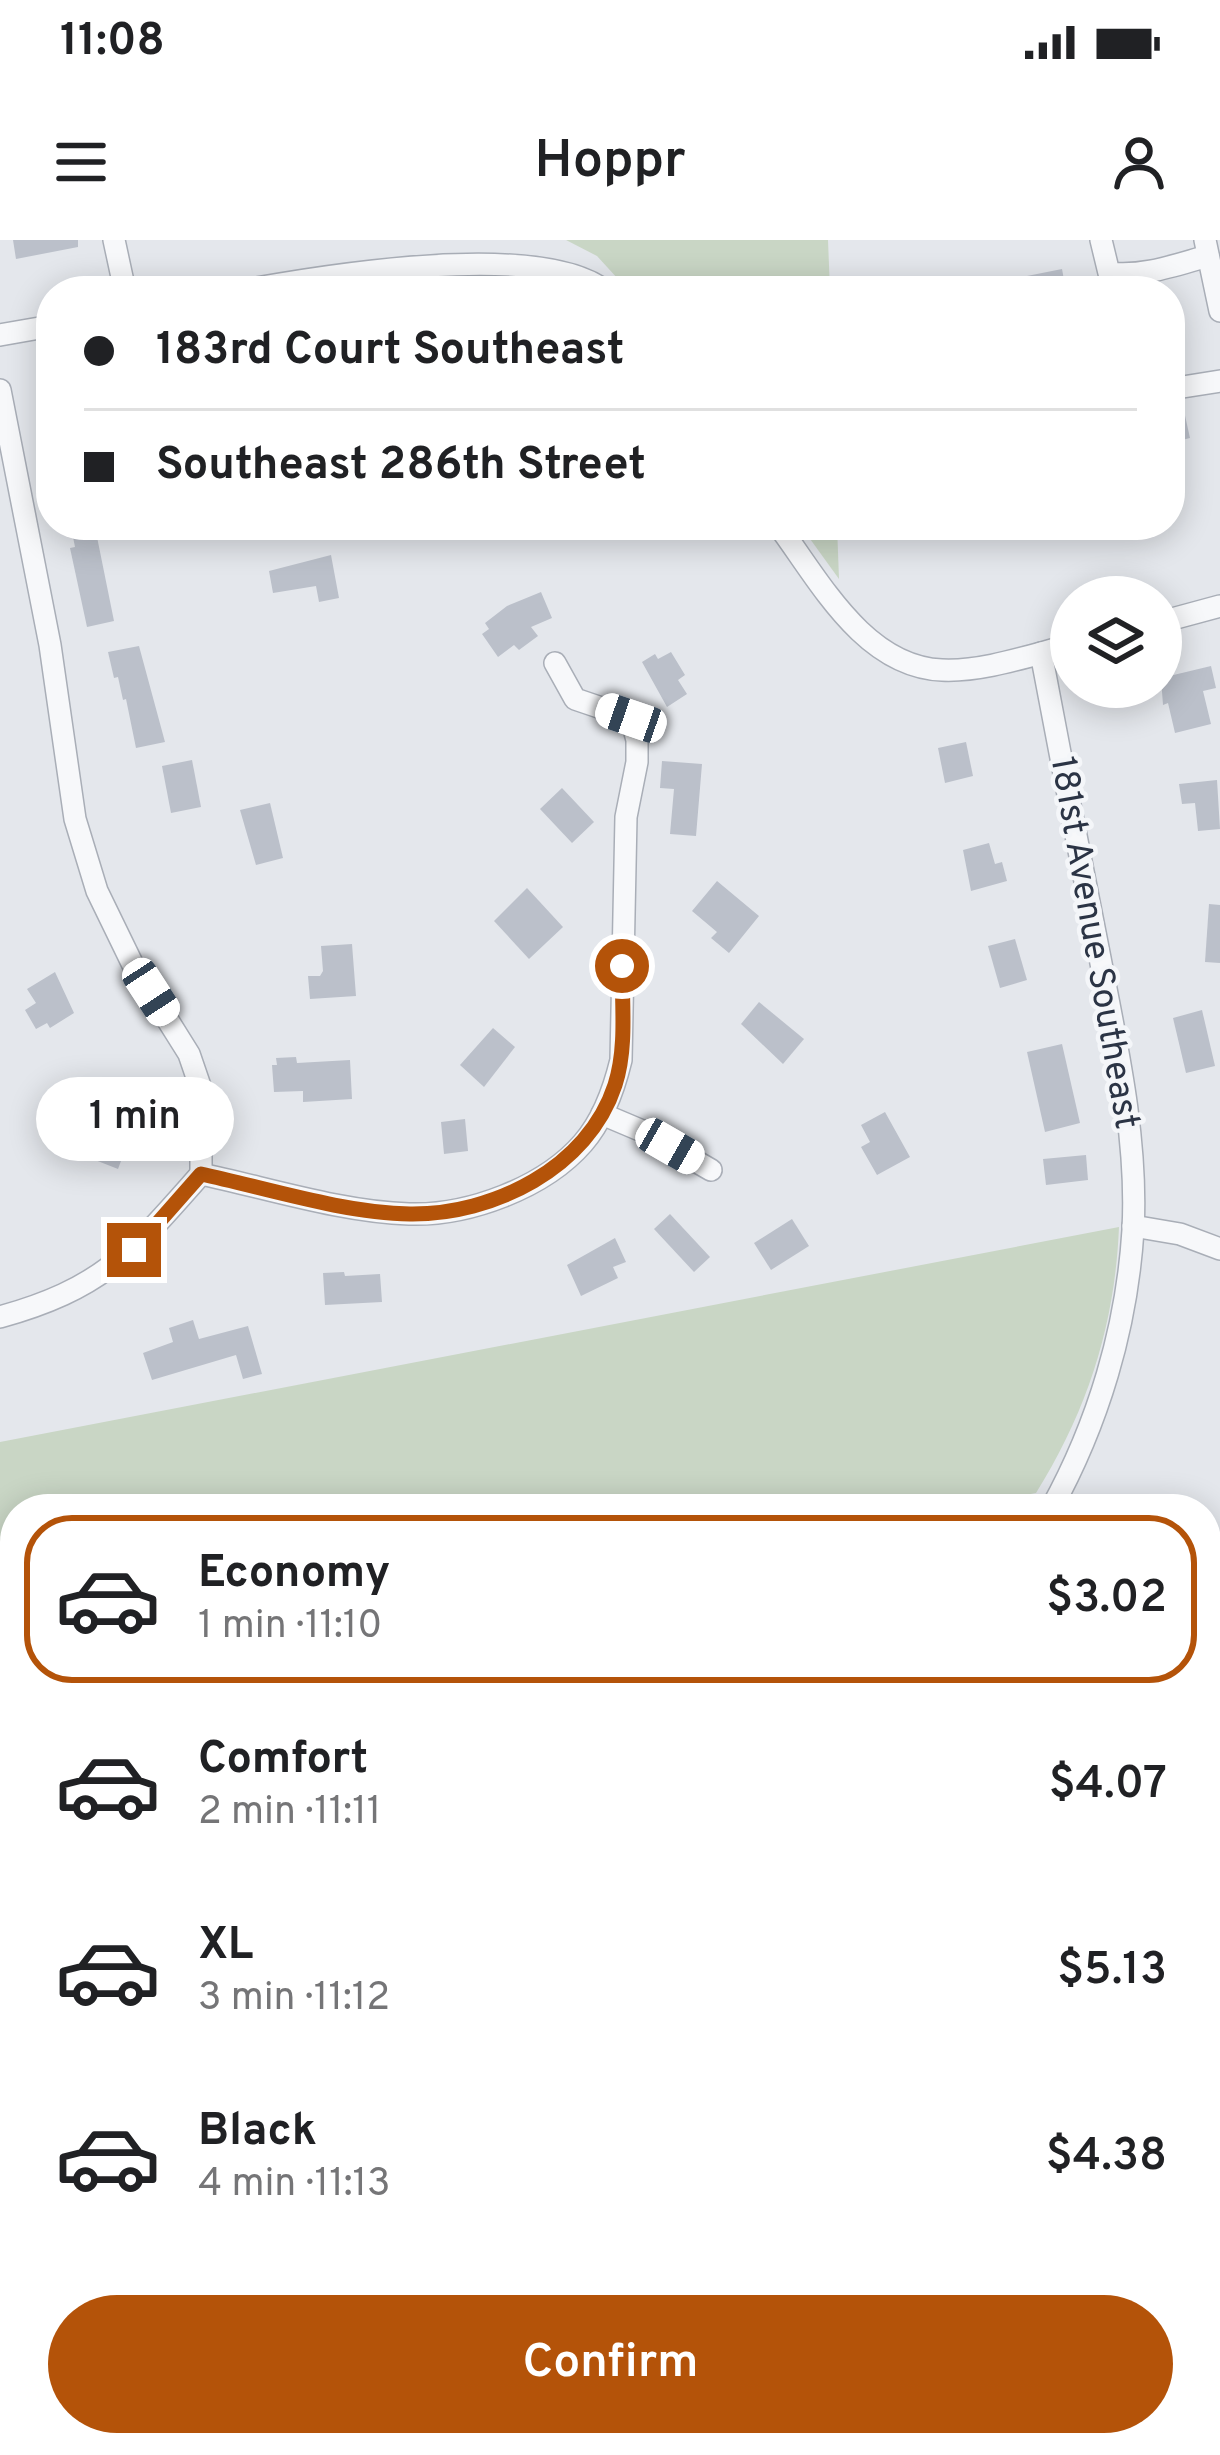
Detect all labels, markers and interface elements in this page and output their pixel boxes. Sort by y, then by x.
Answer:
text: 11:08 [60,14,165,71]
text: Hoppr [534,128,686,197]
icon: menu [48,129,114,195]
icon: person [1106,129,1172,195]
text: 183rd Court Southeast [156,323,624,380]
text: Southeast 286th Street [156,438,646,495]
map controls [1050,576,1182,708]
button: layers [1050,576,1182,708]
car [591,689,671,747]
street label: 181st Avenue Southeast [1038,753,1148,1133]
route start [595,939,649,993]
car [116,952,186,1032]
callout: 1 min [35,1076,233,1160]
text: 1 min [89,1094,181,1143]
car [630,1112,710,1180]
route end [107,1223,161,1277]
icon: car [54,1545,162,1653]
text: Economy [198,1546,390,1603]
text: $3.02 [1046,1571,1167,1628]
text: 1 min · 11:10 [198,1603,382,1652]
icon: car [54,1731,162,1839]
text: Comfort [198,1732,368,1789]
text: $4.07 [1049,1757,1167,1814]
text: 2 min · 11:11 [198,1789,381,1838]
icon: car [54,1917,162,2025]
text: XL [198,1918,253,1975]
text: $5.13 [1057,1943,1167,2000]
text: 3 min · 11:12 [198,1975,390,2024]
icon: car [54,2103,162,2211]
text: Black [198,2104,317,2161]
text: $4.38 [1046,2129,1167,2186]
text: 4 min · 11:13 [198,2161,391,2210]
button: Confirm [48,2295,1173,2433]

